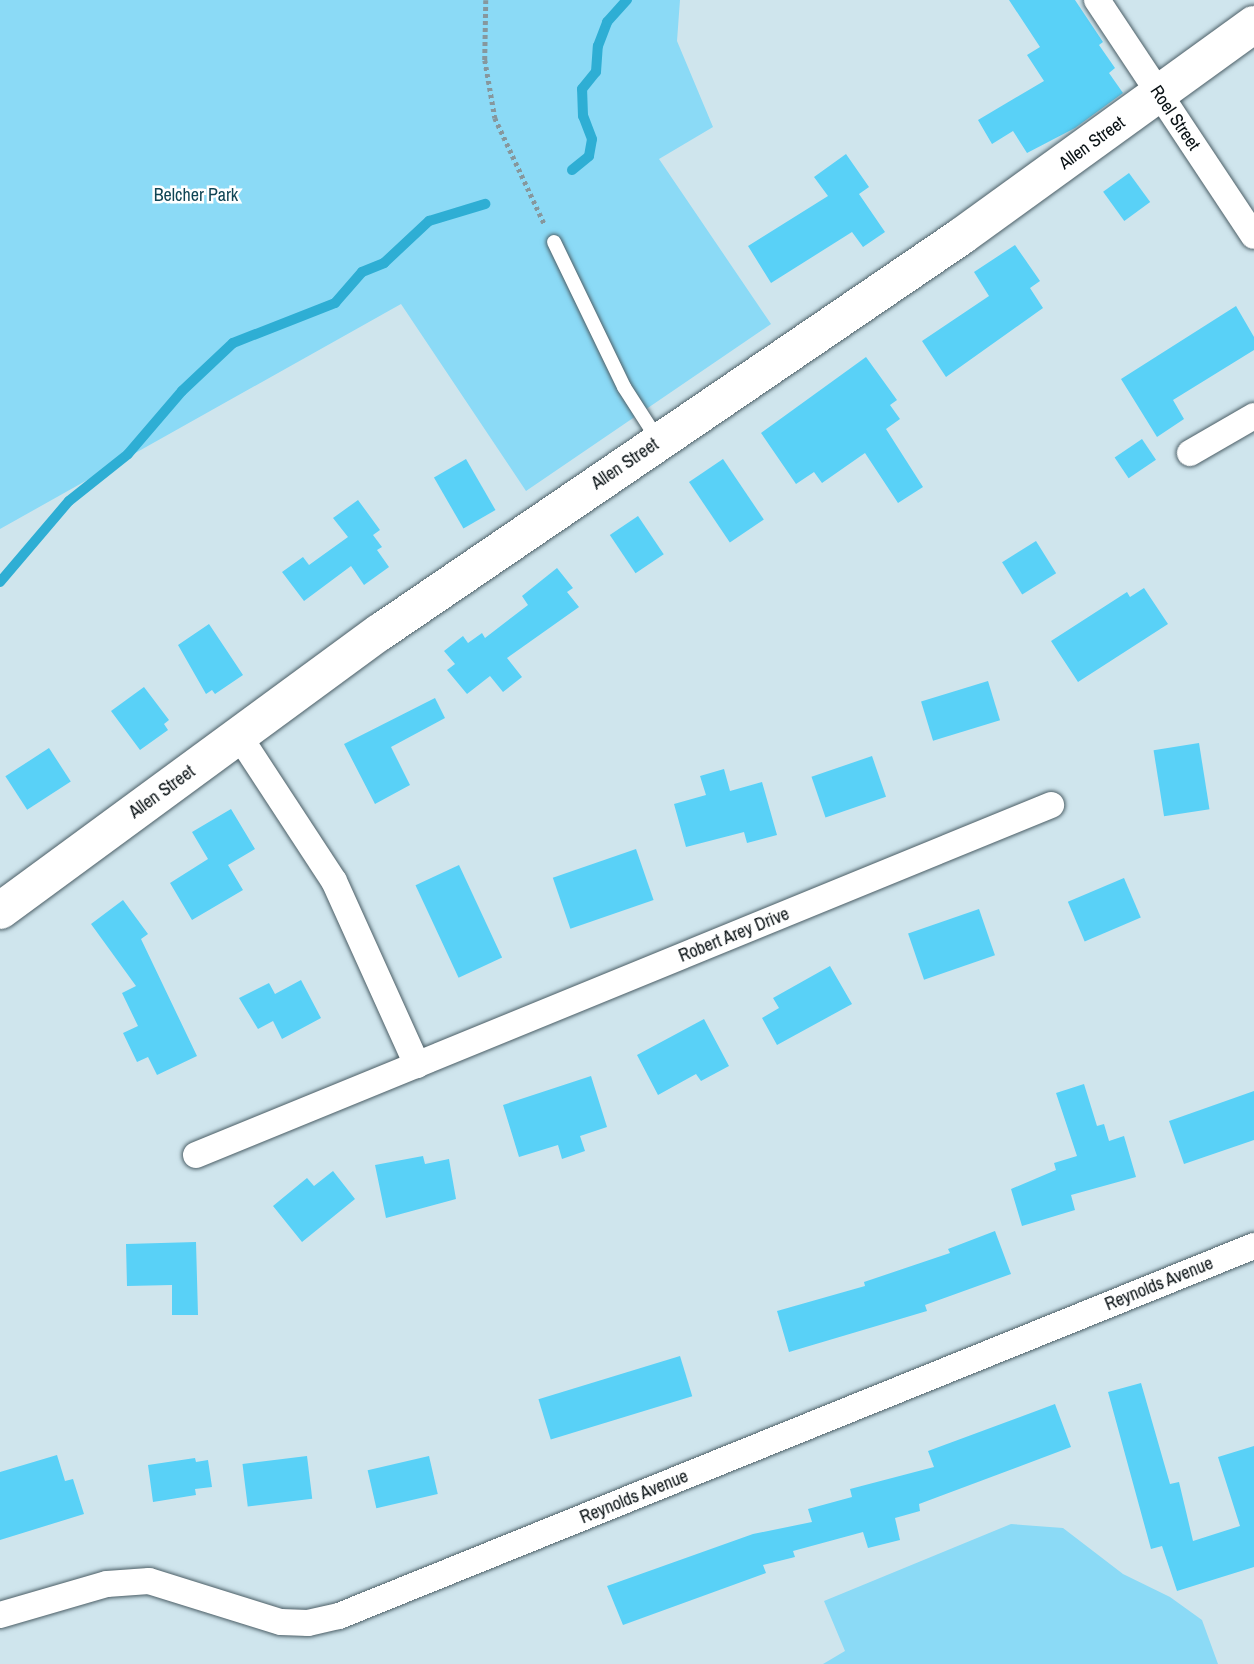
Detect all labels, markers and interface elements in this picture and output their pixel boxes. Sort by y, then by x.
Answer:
street label: Roel Street [1145,81,1205,155]
street label: Allen Street [1055,112,1129,174]
park label: Belcher Park [154,184,238,206]
street label: Allen Street [587,434,663,494]
street label: Allen Street [125,761,199,823]
street label: Robert Arey Drive [675,903,793,967]
street label: Reynolds Avenue [1101,1252,1217,1316]
street label: Reynolds Avenue [576,1465,692,1529]

